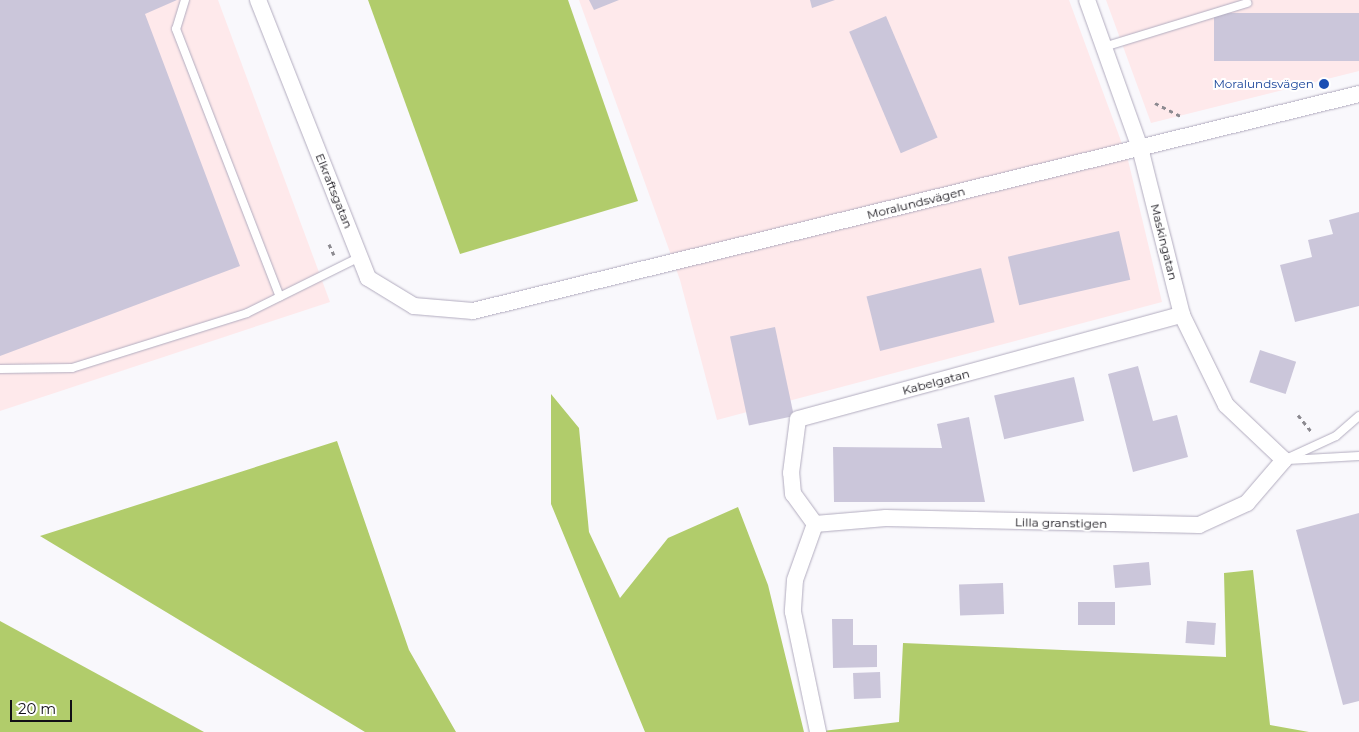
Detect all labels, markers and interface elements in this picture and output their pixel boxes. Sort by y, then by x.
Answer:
place label: Moralundsvägen [1213,77,1314,91]
marker: Moralundsvägen [1318,78,1330,90]
street label: Elkraftsgatan [312,151,356,231]
street label: Moralundsvägen [865,184,967,222]
street label: Maskingatan [1148,202,1180,282]
street label: Kabelgatan [901,366,971,398]
street label: Lilla granstigen [1015,515,1107,531]
scale bar [12,690,75,722]
text: 20 m [18,699,56,718]

